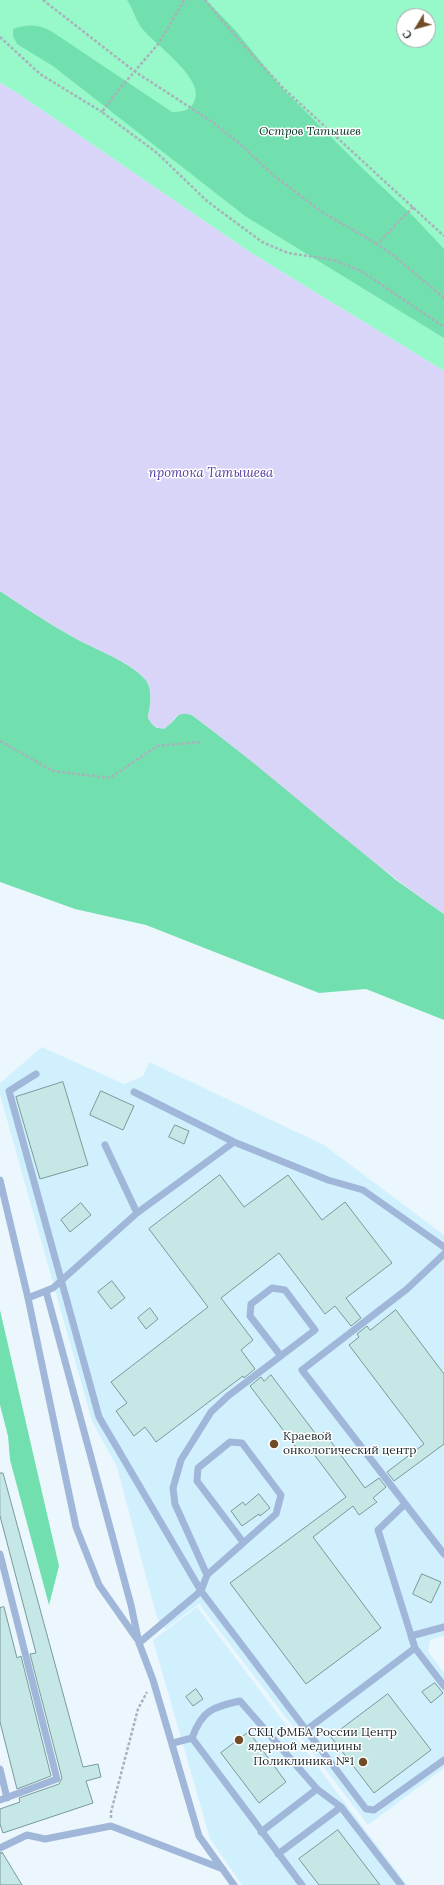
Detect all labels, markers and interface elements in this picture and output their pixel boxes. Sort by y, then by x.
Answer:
north arrow [396,8,436,48]
text: С [399,27,415,42]
park label: Остров Татышев [259,125,361,139]
water label: протока Татышева [149,465,273,481]
place label: Краевой онкологический центр [283,1430,416,1458]
marker: Краевой онкологический центр [268,1438,280,1450]
place label: СКЦ ФМБА России Центр ядерной медицины [248,1726,397,1754]
marker: СКЦ ФМБА России Центр ядерной медицины [233,1734,245,1746]
place label: Поликлиника №1 [253,1755,354,1769]
marker: Поликлиника №1 [357,1756,369,1768]

